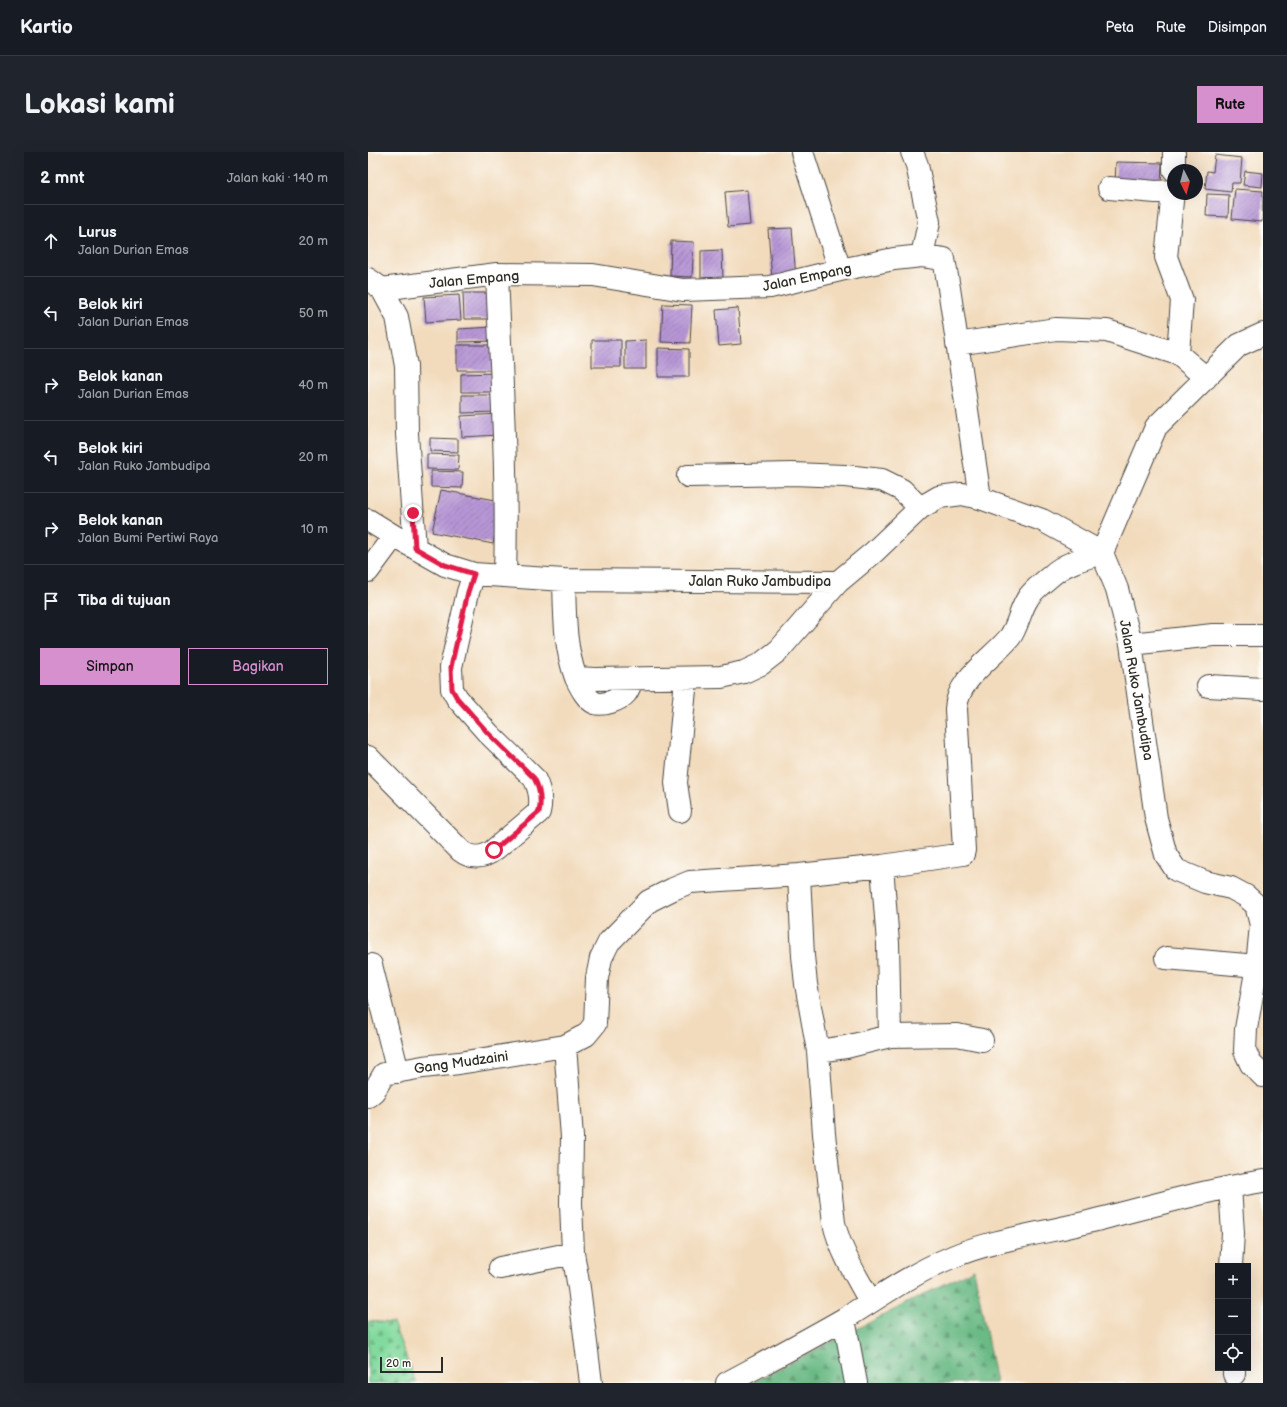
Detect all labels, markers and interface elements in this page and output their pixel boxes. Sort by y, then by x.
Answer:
text: Kartio [20,16,73,39]
text: Peta [1105,19,1134,36]
text: Rute [1156,19,1186,36]
text: Disimpan [1208,19,1267,36]
button: Rute [1197,86,1263,123]
text: Lokasi kami [24,88,175,121]
north arrow [1167,164,1203,200]
text: 2 mnt [40,168,84,188]
text: Jalan kaki · 140 m [227,170,328,186]
text: Lurus [78,223,117,242]
icon: ahead [40,230,62,252]
text: 20 m [298,233,328,249]
text: Jalan Durian Emas [78,242,189,258]
street label: Jalan Empang [761,260,853,295]
street label: Jalan Empang [428,267,520,292]
text: Belok kiri [78,295,143,314]
icon: left [40,302,62,324]
text: 50 m [299,305,328,321]
text: Jalan Durian Emas [78,314,189,330]
text: Belok kanan [78,367,163,386]
icon: right [40,374,62,396]
text: 40 m [298,377,328,393]
text: Jalan Durian Emas [78,386,189,402]
text: Belok kiri [78,439,143,458]
icon: left [40,446,62,468]
text: 20 m [298,449,328,465]
text: Jalan Ruko Jambudipa [78,458,210,474]
route end [404,504,422,522]
text: Belok kanan [78,511,163,530]
icon: right [40,518,62,540]
text: 10 m [301,521,328,537]
text: Jalan Bumi Pertiwi Raya [78,530,218,546]
street label: Jalan Ruko Jambudipa [689,573,831,590]
icon: arrive [40,590,62,612]
text: Tiba di tujuan [78,591,171,610]
street label: Jalan Ruko Jambudipa [1116,618,1157,762]
button: Simpan [40,648,180,685]
button: Bagikan [188,648,328,685]
route start [485,841,503,859]
street label: Gang Mudzaini [413,1047,509,1078]
map controls [1215,1263,1251,1371]
button: + [1215,1263,1251,1299]
button: − [1215,1299,1251,1335]
button: locate [1215,1335,1251,1371]
scale bar [380,1355,443,1374]
text: 20 m [386,1357,411,1370]

